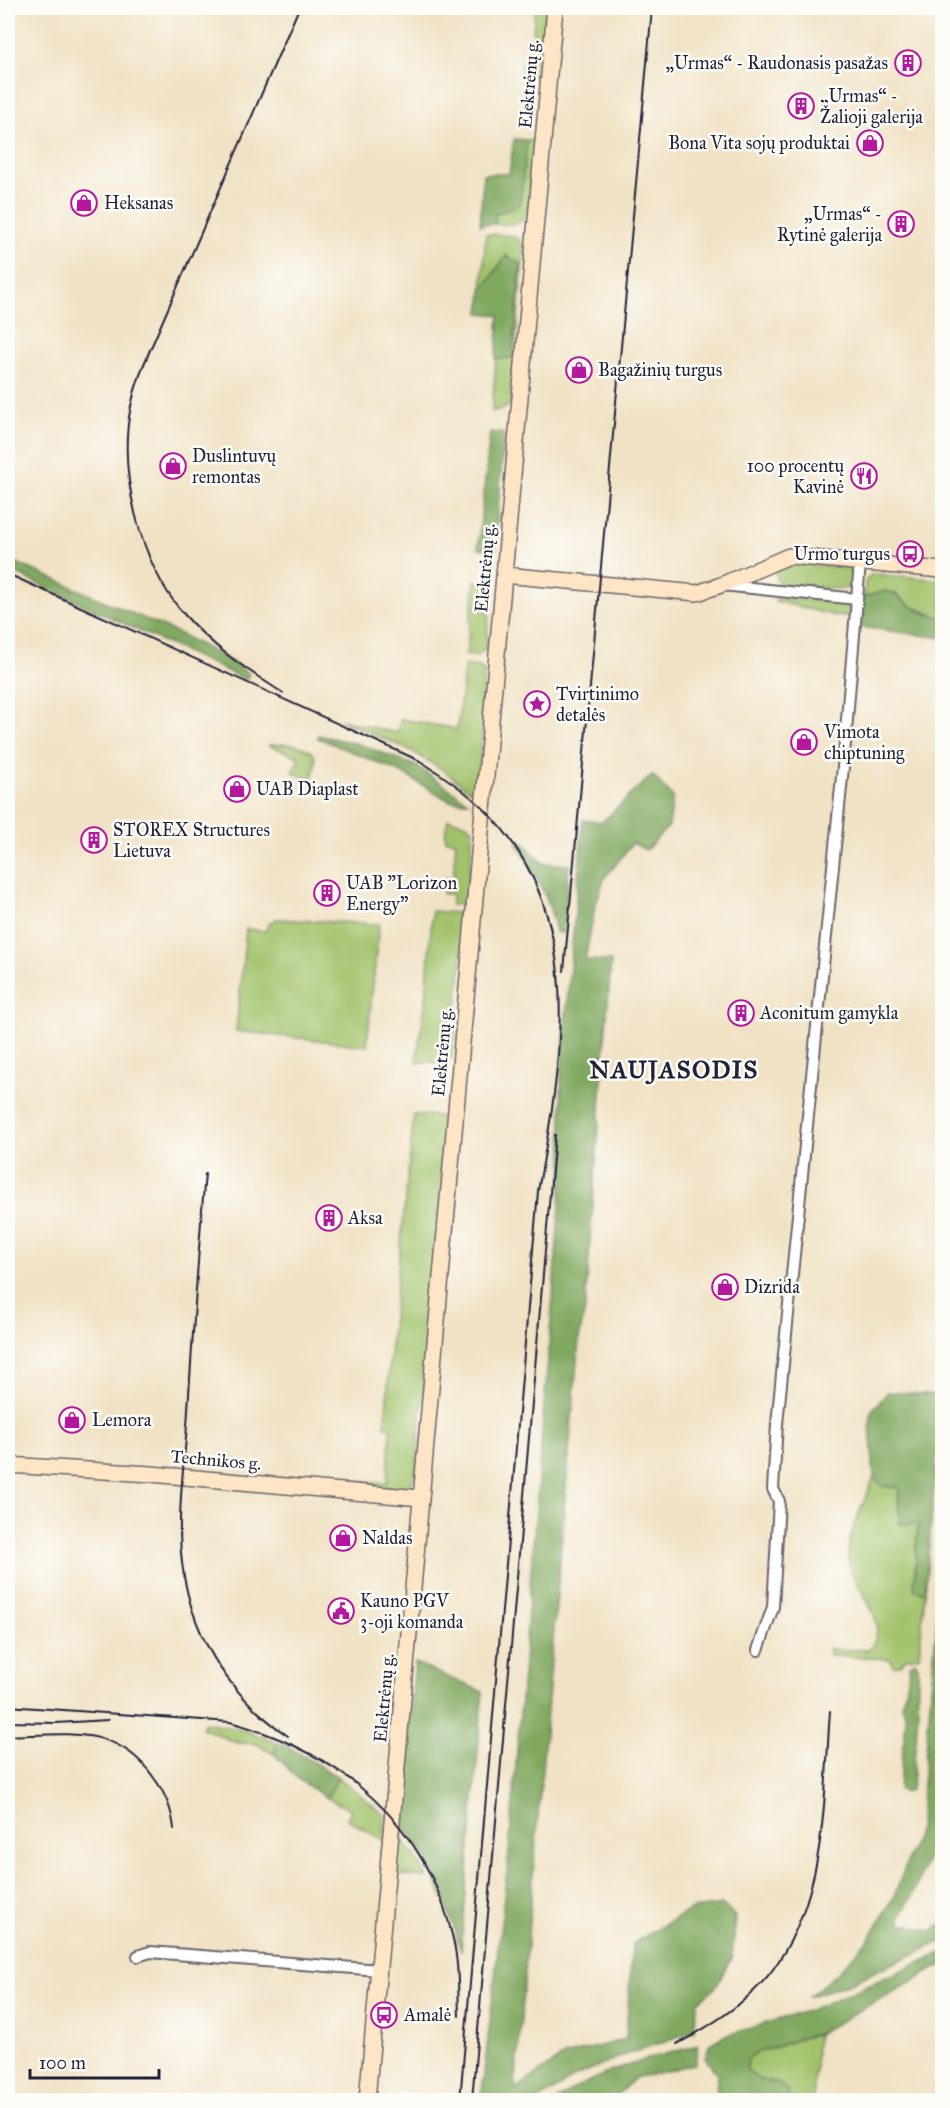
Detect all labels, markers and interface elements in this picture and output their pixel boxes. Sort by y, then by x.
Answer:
street label: Elektrėnų g. [514,39,545,129]
building icon: „Urmas“ - Raudonasis pasažas [893,48,923,78]
place label: „Urmas“ - Raudonasis pasažas [666,52,888,74]
place label: „Urmas“ - Žalioji galerija [820,85,923,129]
building icon: „Urmas“ - Žalioji galerija [786,91,816,121]
shop icon: Bona Vita sojų produktai [855,128,885,158]
place label: Bona Vita sojų produktai [668,132,850,154]
shop icon: Heksanas [69,188,99,218]
place label: Heksanas [104,192,173,214]
place label: „Urmas“ - Rytinė galerija [777,203,882,247]
building icon: „Urmas“ - Rytinė galerija [886,209,916,239]
shop icon: Bagažinių turgus [564,355,594,385]
place label: Bagažinių turgus [598,359,722,382]
place label: Duslintuvų remontas [192,445,276,488]
shop icon: Duslintuvų remontas [158,451,188,481]
place label: 100 procentų Kavinė [747,455,844,498]
restaurant icon: 100 procentų Kavinė [849,461,879,491]
street label: Elektrėnų g. [470,523,501,613]
bus stop icon: Urmo turgus [895,539,925,569]
place label: Urmo turgus [794,543,890,566]
place label: Tvirtinimo detalės [556,683,639,726]
place icon: Tvirtinimo detalės [522,689,552,719]
place label: Vimota chiptuning [823,721,905,765]
shop icon: Vimota chiptuning [789,727,819,757]
shop icon: UAB Diaplast [222,774,252,804]
place label: UAB Diaplast [256,778,359,800]
place label: STOREX Structures Lietuva [113,819,270,862]
building icon: STOREX Structures Lietuva [79,825,109,855]
place label: UAB "Lorizon Energy" [346,872,458,916]
building icon: UAB "Lorizon Energy" [312,878,342,908]
building icon: Aconitum gamykla [726,998,756,1028]
place label: Aconitum gamykla [759,1002,899,1025]
street label: Elektrėnų g. [427,1007,458,1097]
district label: NAUJASODIS [589,1055,759,1085]
building icon: Aksa [314,1203,344,1233]
place label: Aksa [347,1207,383,1229]
shop icon: Dizrida [710,1272,740,1302]
place label: Dizrida [744,1276,800,1298]
shop icon: Lemora [57,1405,87,1435]
place label: Lemora [92,1409,152,1431]
street label: Technikos g. [170,1445,262,1476]
shop icon: Naldas [328,1523,358,1553]
place label: Naldas [362,1527,412,1549]
place label: Kauno PGV 3-oji komanda [360,1590,464,1633]
public building icon: Kauno PGV 3-oji komanda [326,1596,356,1626]
street label: Elektrėnų g. [369,1653,400,1743]
bus stop icon: Amalė [369,2000,399,2030]
place label: Amalė [403,2004,451,2026]
scale bar [30,2042,159,2080]
text: 100 m [39,2052,86,2074]

